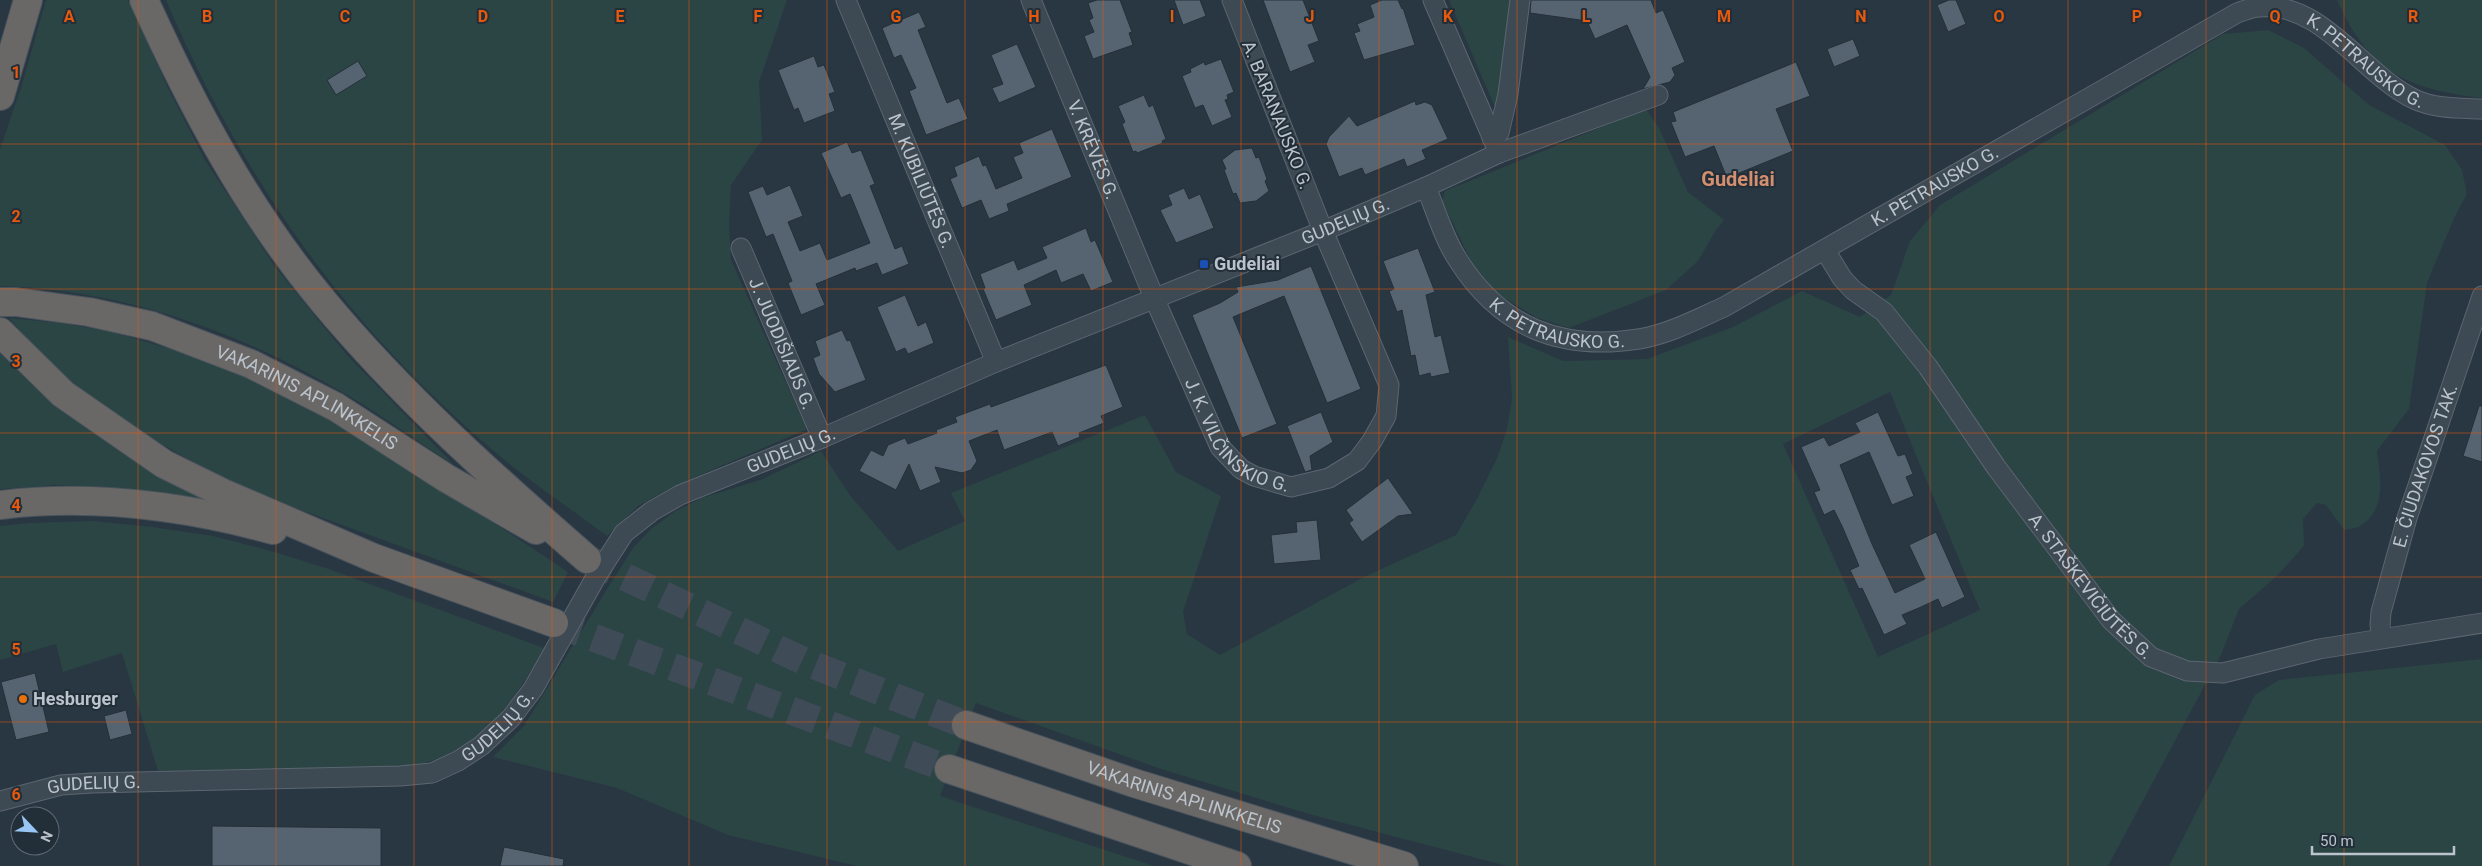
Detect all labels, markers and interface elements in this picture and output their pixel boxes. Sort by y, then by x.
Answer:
text: A [64,7,75,26]
text: B [202,7,212,26]
text: C [340,7,350,26]
text: D [478,7,488,26]
text: E [616,7,625,26]
text: F [754,7,763,26]
text: G [891,7,902,26]
text: H [1028,7,1040,26]
text: I [1170,7,1174,26]
text: J [1306,7,1314,26]
text: K [1443,7,1454,26]
text: L [1582,7,1591,26]
text: M [1717,7,1731,26]
text: N [1855,7,1867,26]
text: O [1993,7,2005,26]
text: P [2132,7,2142,26]
text: Q [2269,7,2281,26]
street label: K. PETRAUSKO G. [2301,10,2431,110]
street label: A. BARANAUSKO G. [1238,37,1317,192]
text: 1 [11,63,21,82]
street label: V. KRĖVĖS G. [1064,97,1123,202]
street label: M. KUBILIŪTĖS G. [884,111,959,251]
street label: K. PETRAUSKO G. [1867,141,2002,230]
district label: Gudeliai [1701,167,1775,191]
street label: GUDELIŲ G. [1298,193,1393,249]
text: 2 [11,207,21,226]
place label: Gudeliai [1214,253,1280,274]
marker: Gudeliai [1198,258,1210,270]
street label: J. JUODIŠIAUS G. [745,274,820,412]
street label: K. PETRAUSKO G. [1485,293,1626,352]
street label: VAKARINIS APLINKKELIS [213,341,402,454]
text: 3 [11,352,21,371]
street label: J. K. VILČINSKIO G. [1181,375,1292,496]
street label: E. ČIUDAKOVOS TAK. [2388,381,2461,550]
street label: GUDELIŲ G. [743,423,838,477]
text: 4 [11,496,21,515]
street label: A. STAŠKEVIČIŪTĖS G. [2025,509,2157,663]
text: 5 [11,640,21,659]
street label: GUDELIŲ G. [457,686,538,766]
place label: Hesburger [33,688,118,709]
marker: Hesburger [17,693,29,705]
street label: VAKARINIS APLINKKELIS [1084,757,1285,838]
street label: GUDELIŲ G. [45,771,141,798]
text: 6 [11,785,21,804]
north arrow [10,806,60,856]
scale bar [2312,824,2454,856]
text: N [37,829,56,844]
text: 50 m [2320,832,2354,850]

